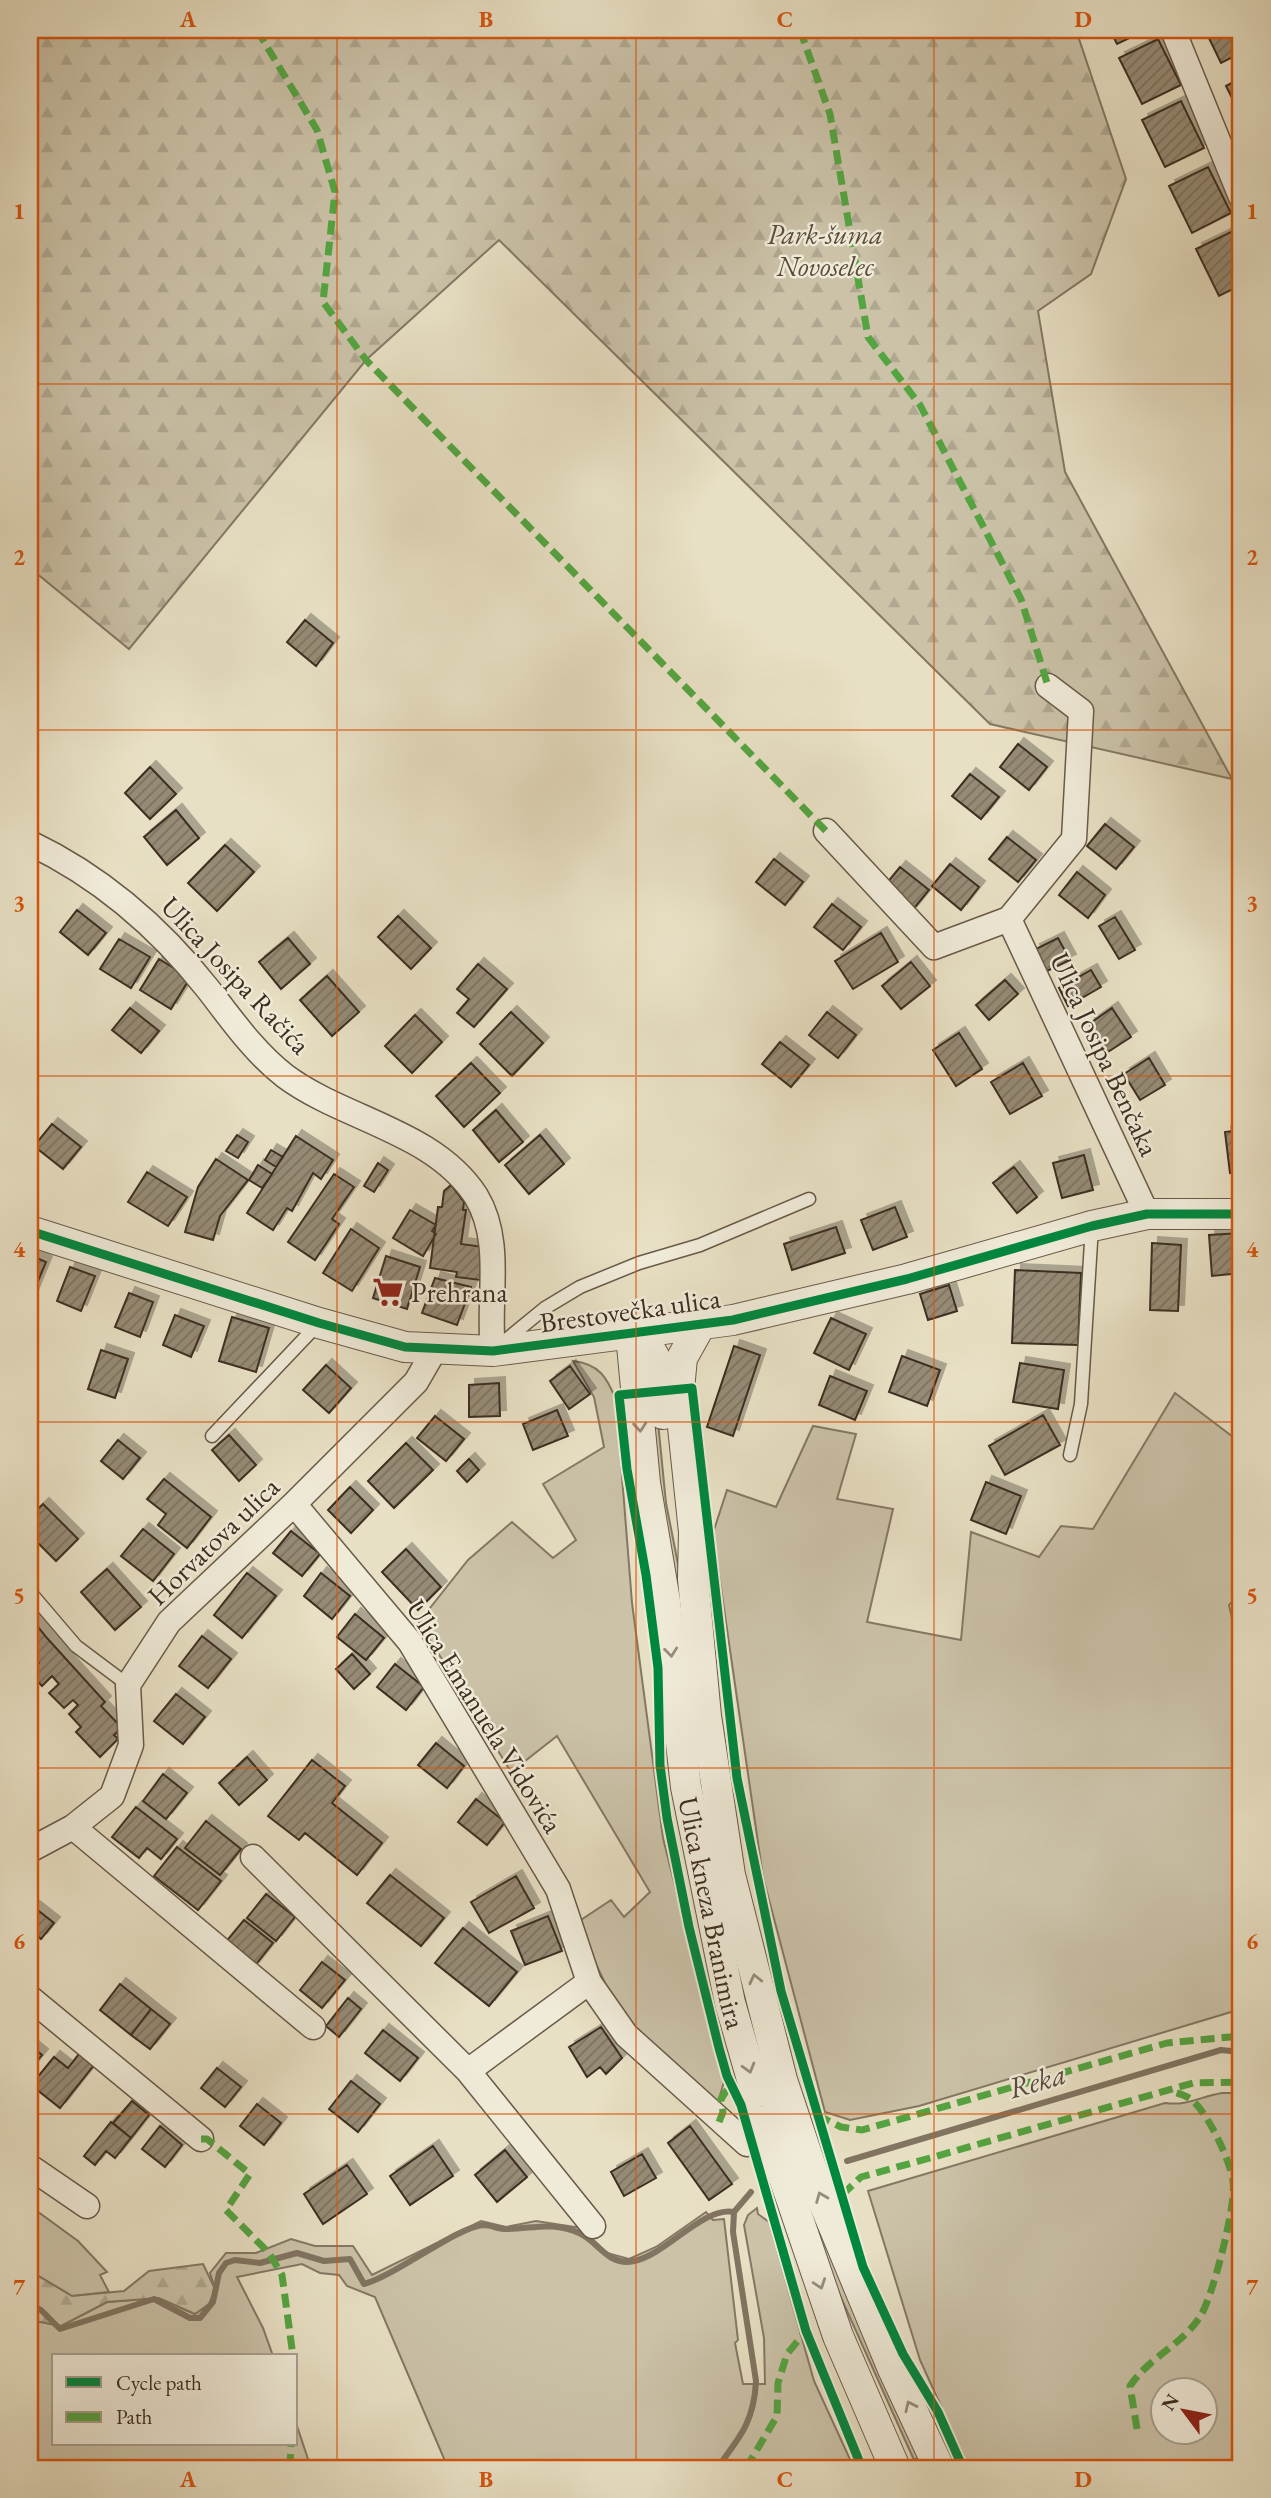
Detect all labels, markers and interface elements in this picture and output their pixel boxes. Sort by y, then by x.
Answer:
text: A [179,4,197,34]
text: B [479,4,493,34]
text: C [777,4,793,34]
text: D [1074,4,1092,34]
text: 1 [13,196,25,226]
text: 1 [1246,196,1258,226]
park label: Park-šuma Novoselec [767,216,883,284]
text: 2 [13,542,25,572]
text: 2 [1246,542,1258,572]
text: 3 [13,888,25,918]
street label: Ulica Josipa Račića [153,888,319,1062]
text: 3 [1246,888,1258,918]
street label: Ulica Josipa Benčaka [1042,946,1168,1162]
text: 4 [13,1234,26,1264]
text: 4 [1246,1234,1259,1264]
place label: Prehrana [411,1274,508,1310]
supermarket icon: Prehrana [371,1275,405,1309]
street label: Brestovečka ulica [537,1279,723,1340]
one-way arrow [632,1422,647,1433]
street label: Horvatova ulica [139,1468,287,1613]
text: 5 [13,1580,25,1610]
text: 5 [1246,1580,1258,1610]
street label: Ulica Emanuela Vidovića [399,1593,572,1840]
one-way arrow [663,1647,678,1658]
street label: Ulica kneza Branimira [670,1794,755,2034]
text: 6 [13,1926,25,1956]
text: 6 [1246,1926,1258,1956]
one-way arrow [749,1973,763,1985]
water label: Reka [1003,2054,1070,2107]
one-way arrow [741,2062,755,2074]
one-way arrow [816,2191,830,2203]
text: 7 [13,2272,26,2302]
text: 7 [1246,2272,1259,2302]
one-way arrow [812,2277,826,2290]
legend [52,2354,298,2446]
text: Cycle path [116,2369,202,2396]
north arrow [1148,2376,1218,2446]
text: N [1155,2389,1185,2415]
one-way arrow [904,2401,918,2413]
text: Path [116,2403,153,2430]
text: A [179,2464,197,2494]
text: B [479,2464,493,2494]
text: C [777,2464,793,2494]
text: D [1074,2464,1092,2494]

